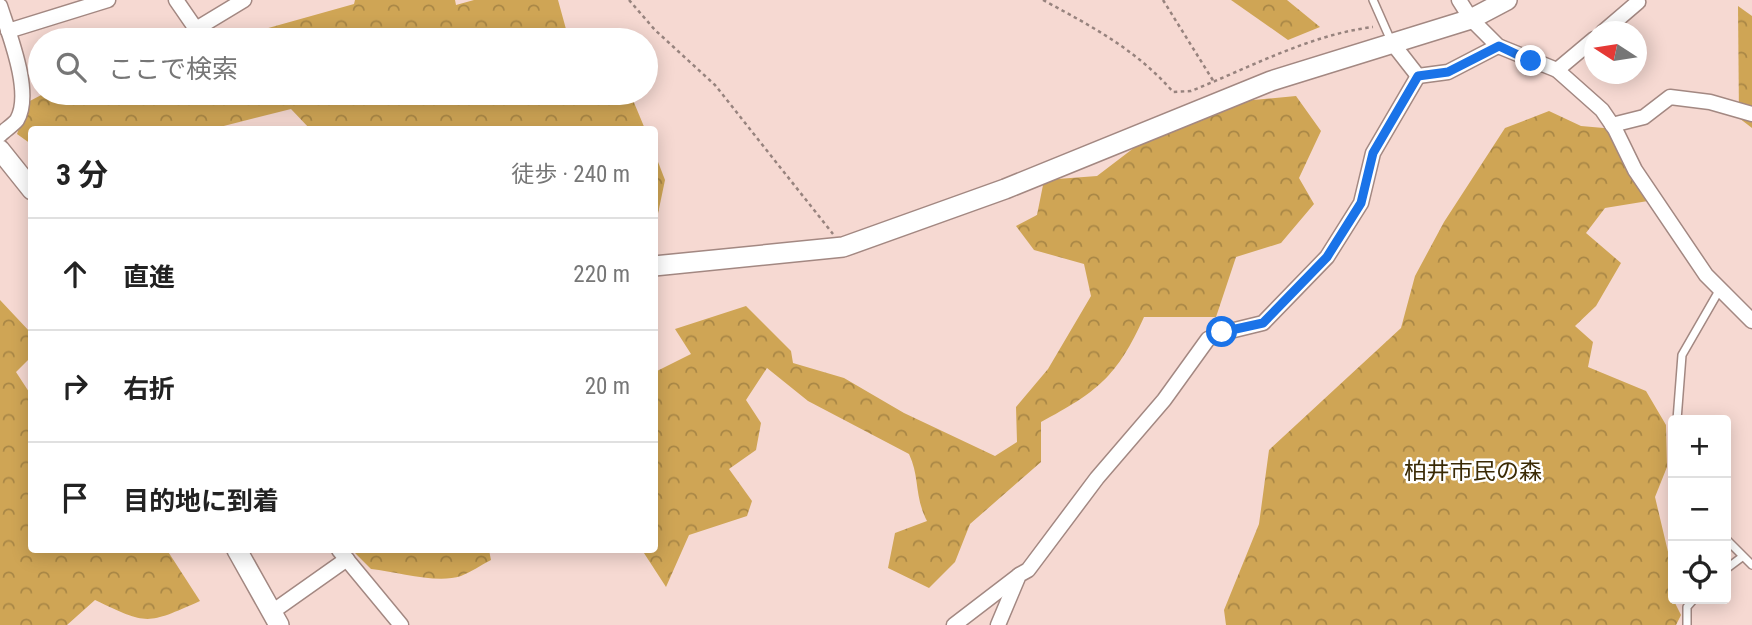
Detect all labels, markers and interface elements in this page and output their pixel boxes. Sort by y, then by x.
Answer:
north arrow [1584,21,1647,84]
search box [28,28,658,105]
route end [1515,45,1546,76]
icon: search [52,48,90,86]
text: ここで検索 [108,54,238,84]
text: 3 分 [56,157,108,192]
text: 徒歩 · 240 m [511,161,630,188]
icon: ahead [56,255,94,293]
text: 220 m [573,261,630,288]
text: 直進 [123,262,175,292]
route start [1206,316,1237,347]
icon: right [56,367,94,405]
text: 20 m [585,373,630,400]
text: 右折 [123,374,175,404]
map controls [1668,415,1731,604]
button: + [1668,415,1731,478]
park label: 柏井市民の森 [1404,458,1542,485]
button: − [1668,478,1731,541]
icon: arrive [56,479,94,517]
text: 目的地に到着 [123,486,279,516]
button: locate [1668,541,1731,604]

